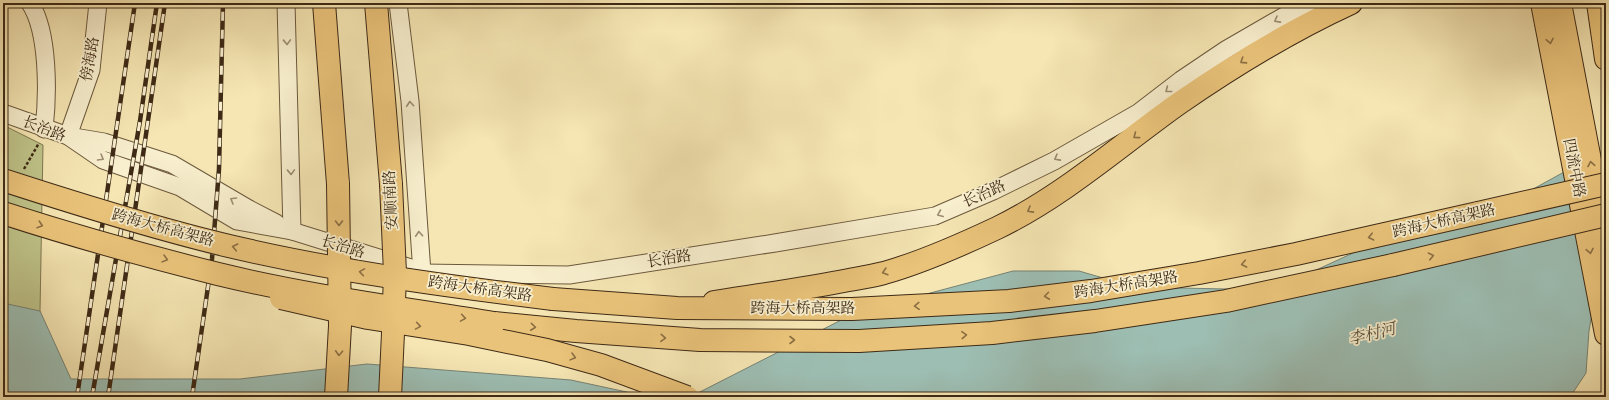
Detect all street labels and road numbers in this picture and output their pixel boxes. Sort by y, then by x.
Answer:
street label: 傍海路 [77,35,103,83]
street label: 长治路 [20,112,68,146]
street label: 四流中路 [1559,137,1589,199]
street label: 安顺南路 [380,170,402,230]
street label: 长治路 [960,176,1008,212]
street label: 跨海大桥高架路 [1391,200,1497,242]
street label: 跨海大桥高架路 [110,205,216,251]
street label: 长治路 [319,231,367,263]
street label: 长治路 [645,246,693,272]
street label: 跨海大桥高架路 [1073,267,1179,303]
street label: 跨海大桥高架路 [427,272,533,306]
street label: 跨海大桥高架路 [750,299,856,318]

